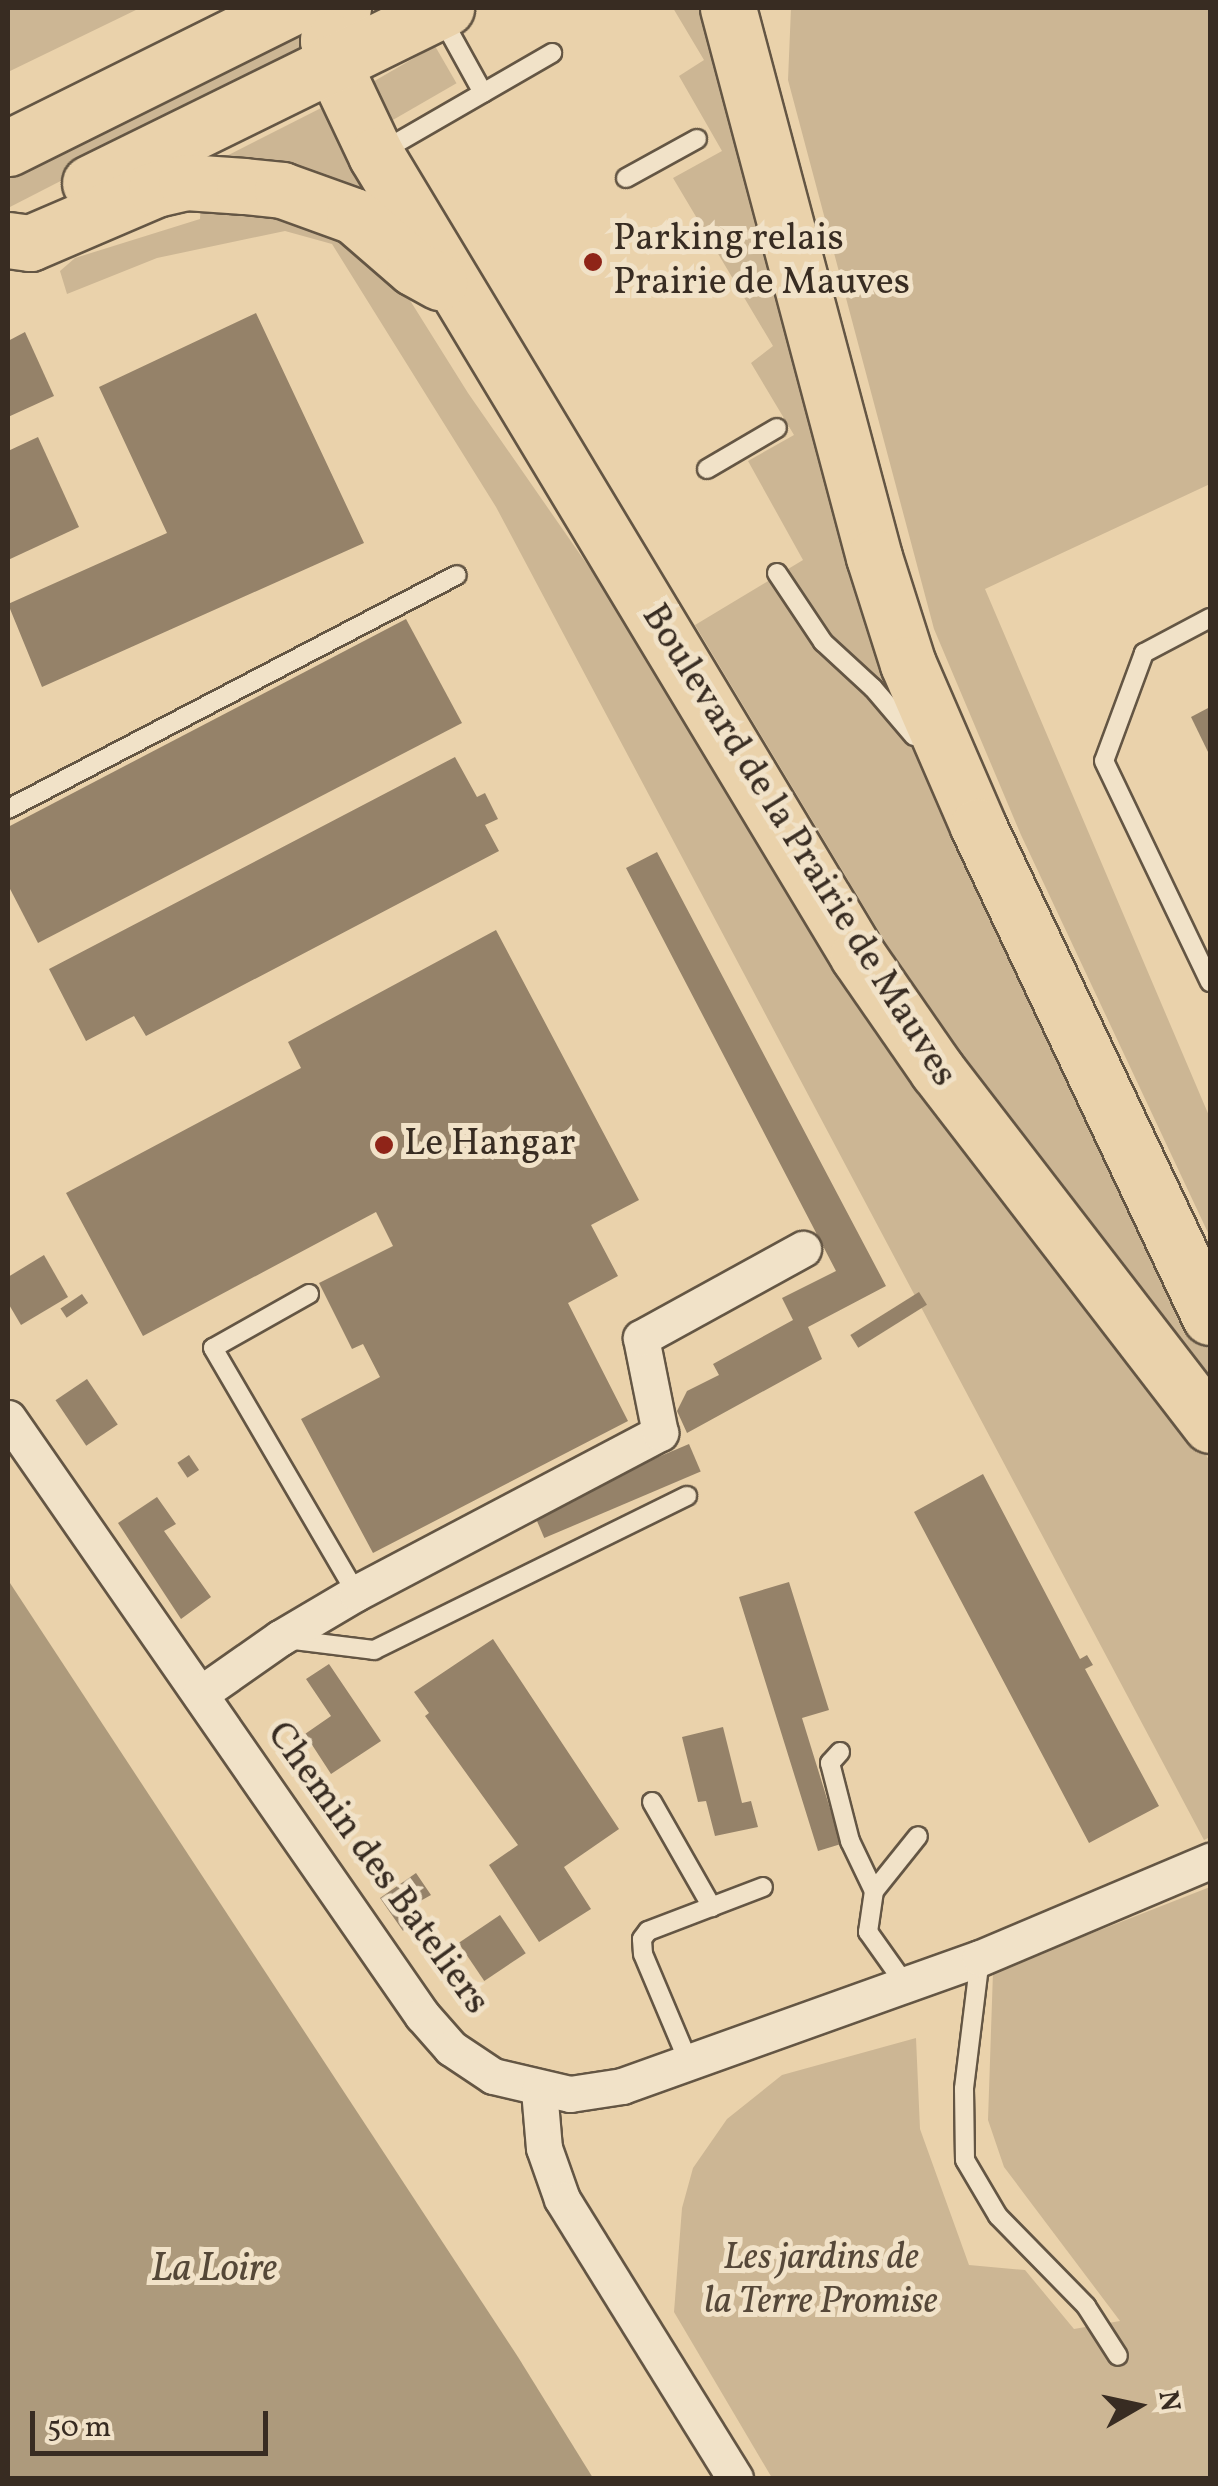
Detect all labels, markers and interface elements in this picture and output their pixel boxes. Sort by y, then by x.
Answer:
place label: Parking relais Prairie de Mauves [613,217,910,306]
marker: Parking relais Prairie de Mauves [582,251,604,273]
street label: Boulevard de la Prairie de Mauves [630,596,966,1096]
place label: Le Hangar [404,1122,575,1168]
marker: Le Hangar [373,1134,395,1156]
street label: Chemin des Bateliers [256,1714,498,2024]
park label: Les jardins de la Terre Promise [704,2236,938,2326]
water label: La Loire [151,2246,277,2294]
north arrow [1088,2356,1188,2456]
text: N [1147,2388,1189,2414]
scale bar [35,2391,272,2453]
text: 50 m [47,2407,111,2449]

